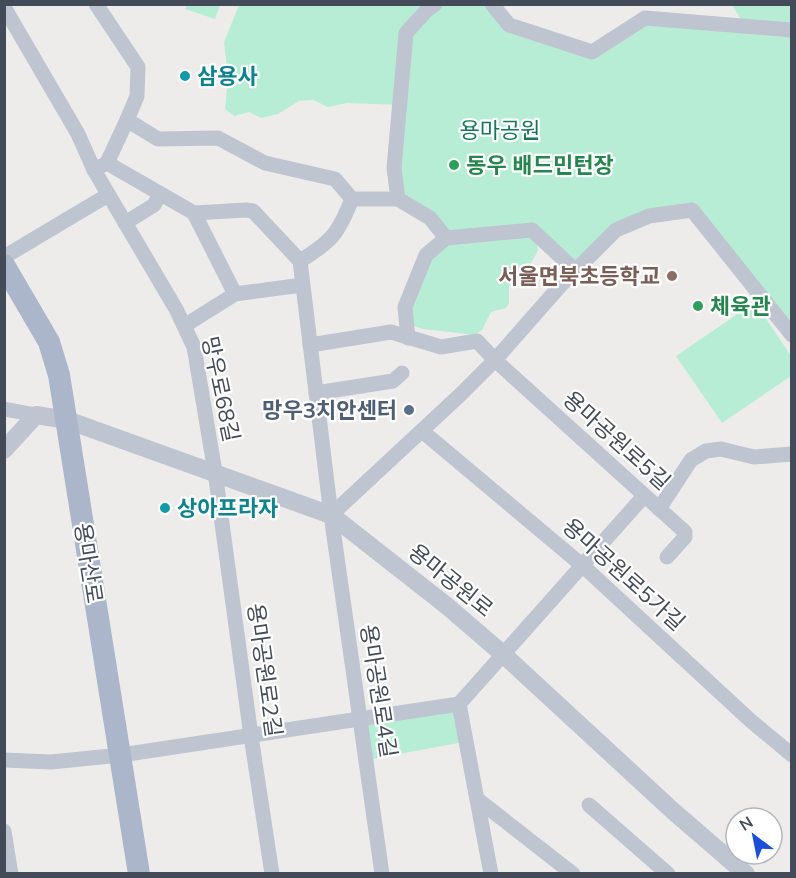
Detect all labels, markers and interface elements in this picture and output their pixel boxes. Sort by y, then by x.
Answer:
place label: 삼용사 [197,62,258,90]
marker: 삼용사 [178,69,192,83]
park label: 용마공원 [460,116,540,144]
place label: 동우 배드민턴장 [466,151,614,179]
marker: 동우 배드민턴장 [447,158,461,172]
place label: 서울면북초등학교 [498,262,660,290]
marker: 서울면북초등학교 [665,269,679,283]
place label: 체육관 [710,292,771,320]
marker: 체육관 [691,299,705,313]
street label: 망우로68길 [196,334,246,444]
street label: 용마공원로5길 [558,385,676,495]
place label: 망우3치안센터 [262,396,397,424]
marker: 망우3치안센터 [402,403,416,417]
place label: 상아프라자 [177,494,278,522]
marker: 상아프라자 [158,501,172,515]
street label: 용마공원로5가길 [557,512,691,636]
street label: 용마산로 [69,521,109,605]
street label: 용마공원로 [403,537,499,623]
street label: 용마공원로2길 [242,601,288,739]
street label: 용마공원로4길 [355,622,403,760]
north arrow [724,806,784,866]
text: N [736,812,756,835]

